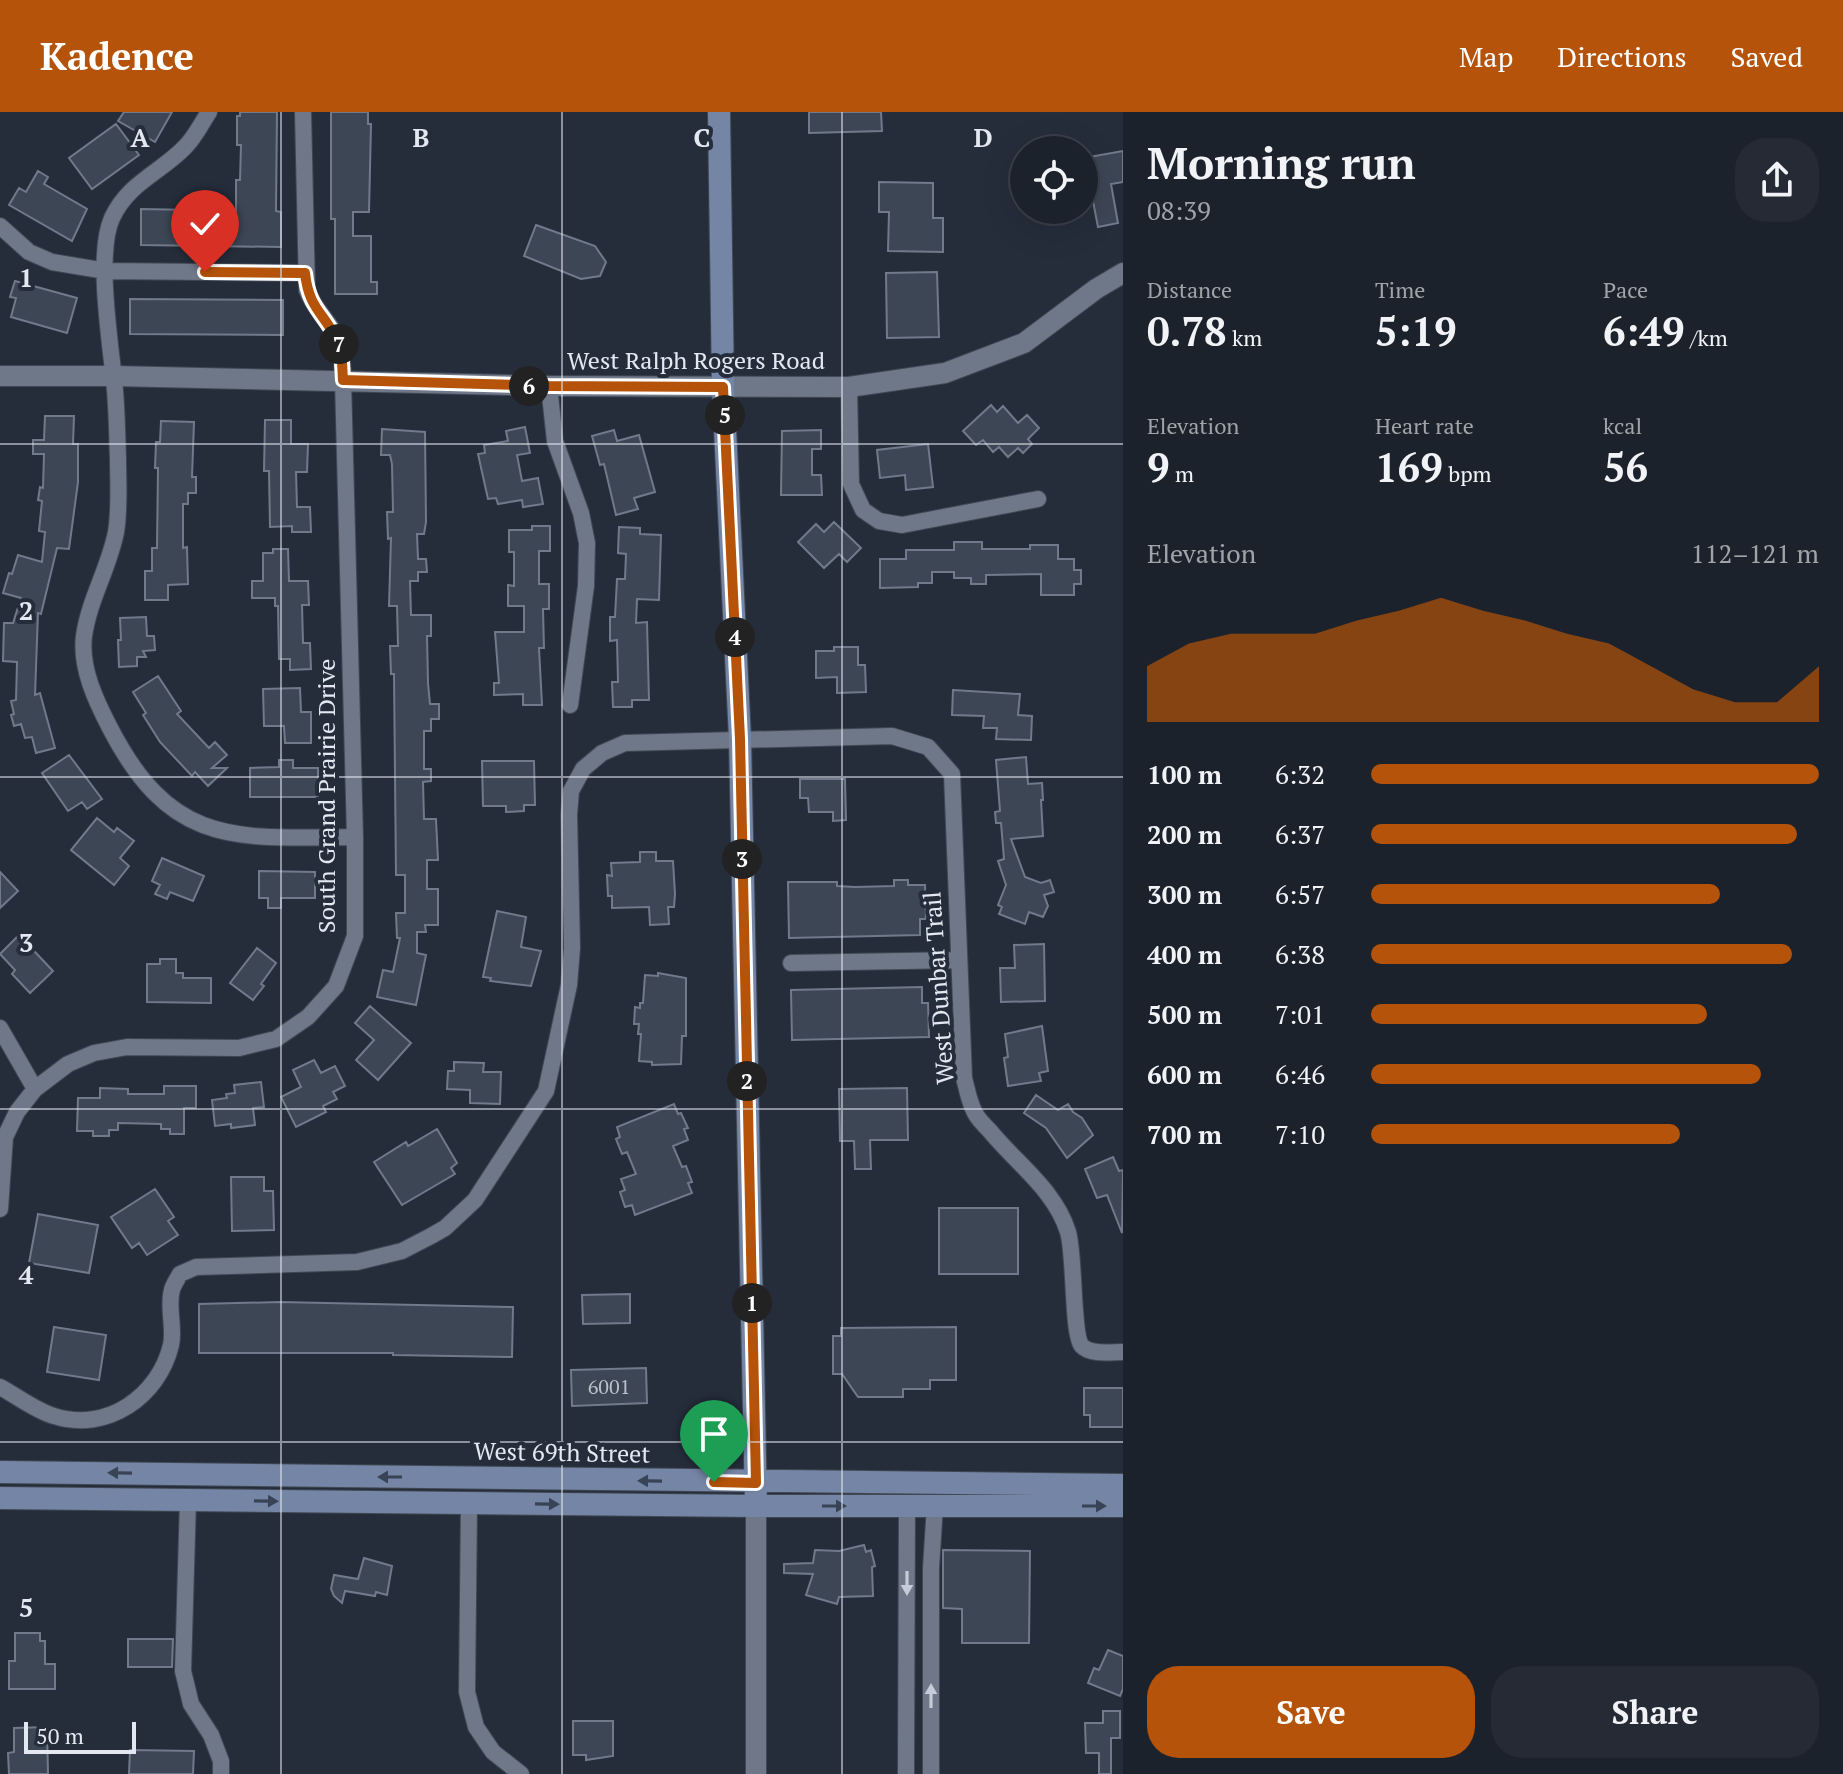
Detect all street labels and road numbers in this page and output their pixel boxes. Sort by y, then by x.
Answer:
street label: West Ralph Rogers Road [567,344,825,376]
street label: South Grand Prairie Drive [310,659,342,933]
street label: West Dunbar Trail [915,891,961,1086]
street label: West 69th Street [474,1434,651,1470]

